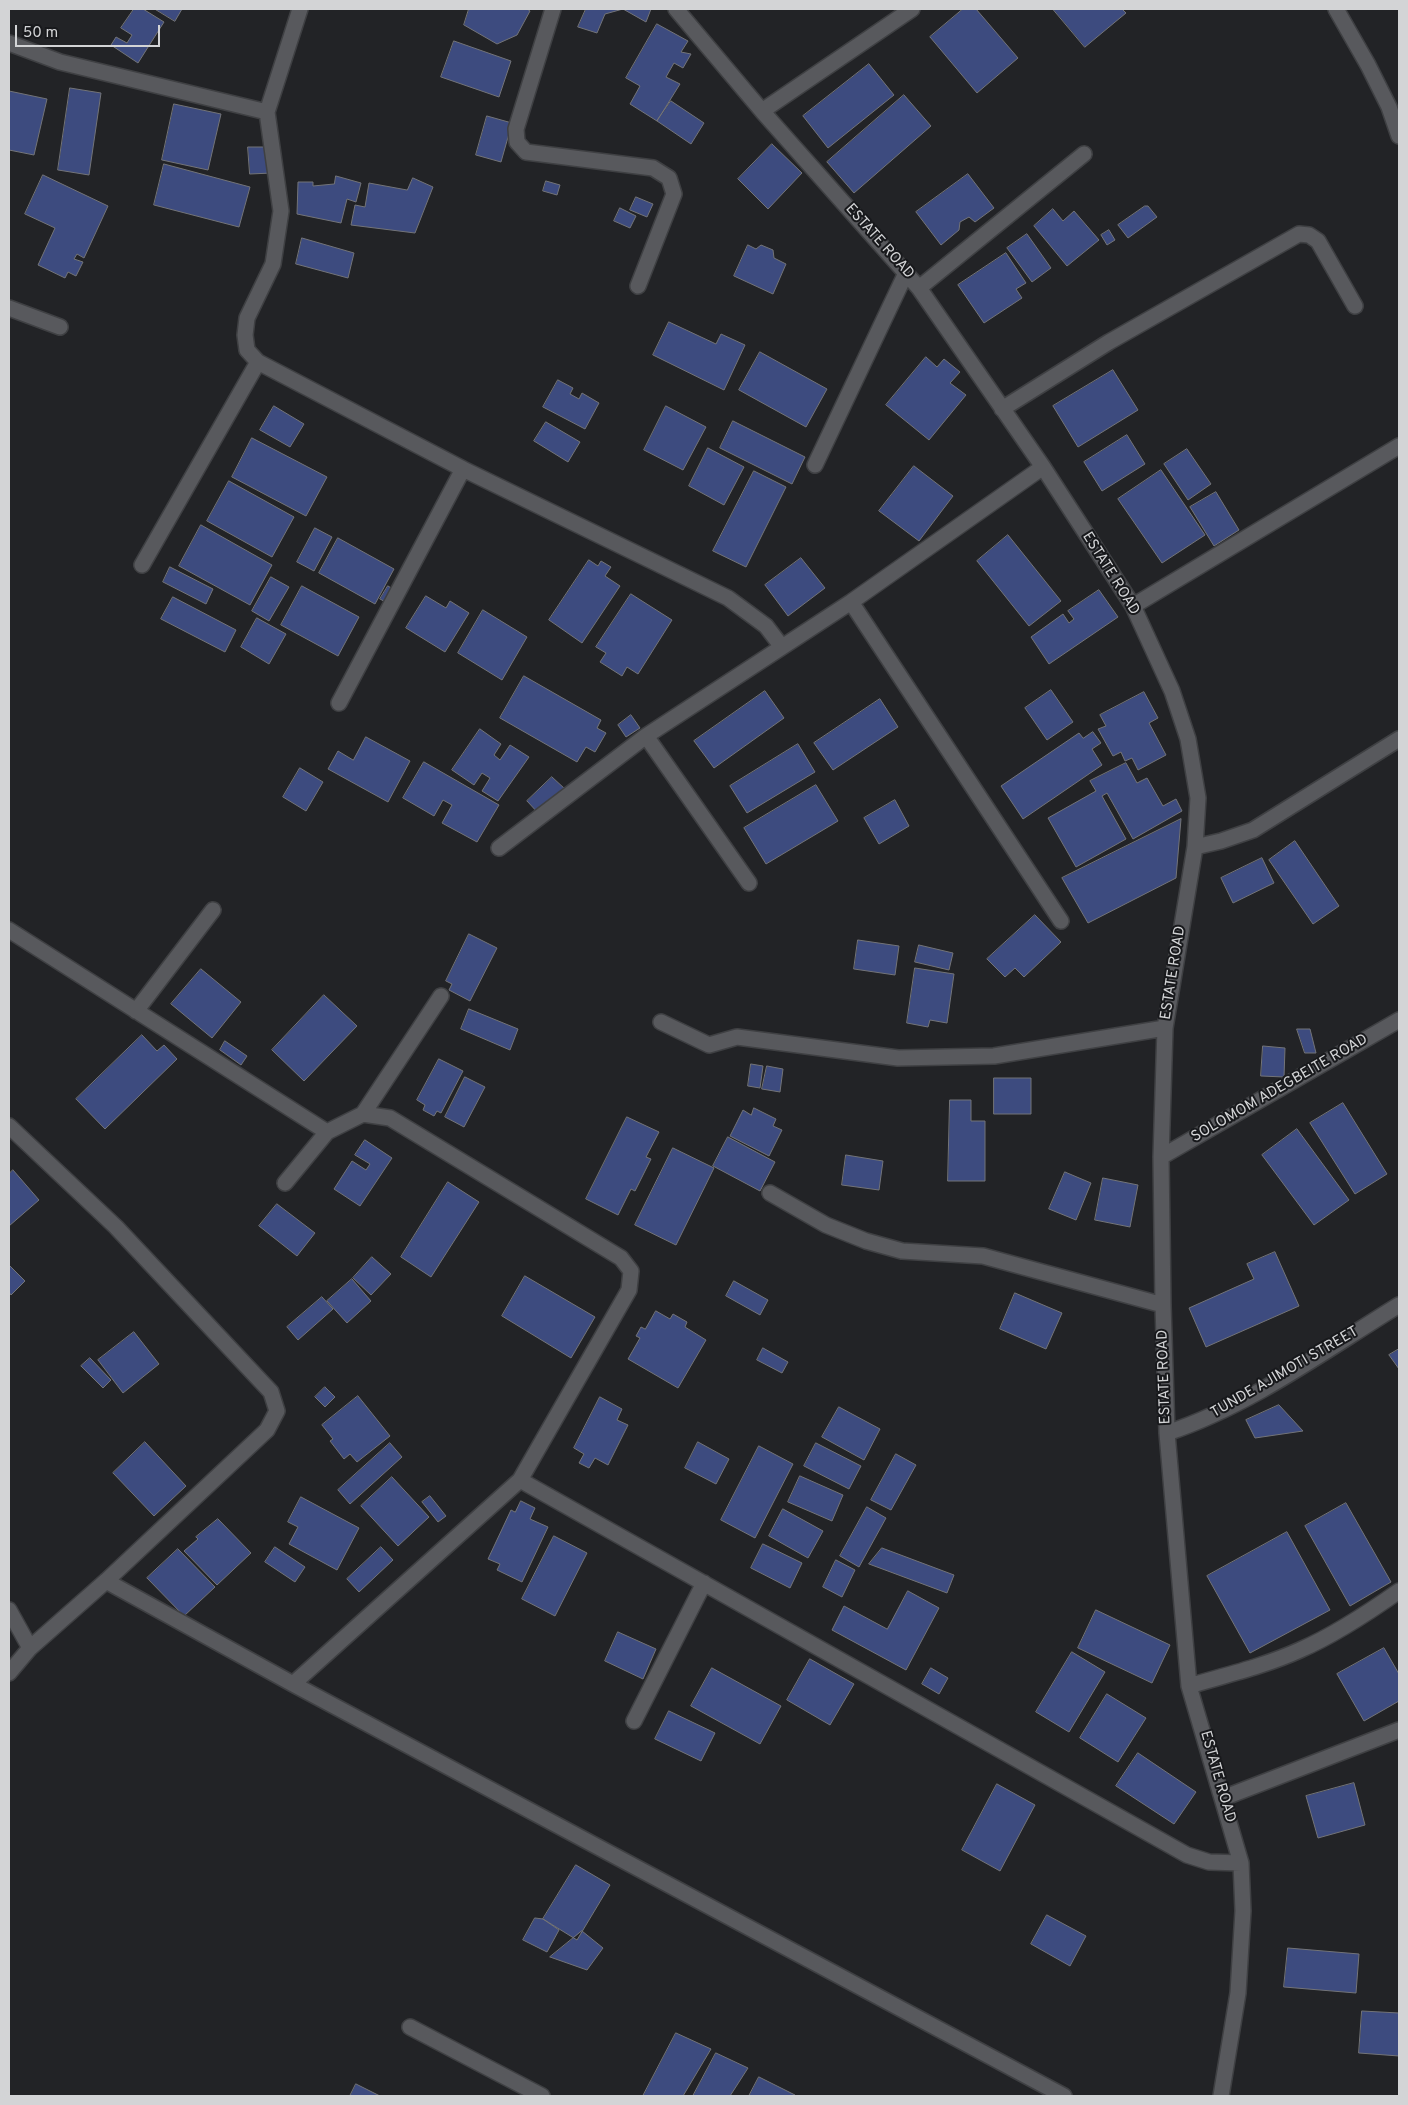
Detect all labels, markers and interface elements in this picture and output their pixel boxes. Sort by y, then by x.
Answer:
scale bar [18,15,162,47]
text: 50 m [23,24,58,43]
street label: ESTATE ROAD [841,201,917,283]
street label: ESTATE ROAD [1077,529,1143,619]
street label: ESTATE ROAD [1158,925,1190,1021]
street label: SOLOMOM ADEGBEITE ROAD [1189,1031,1371,1147]
street label: TUNDE AJIMOTI STREET [1208,1323,1362,1423]
street label: ESTATE ROAD [1154,1329,1176,1425]
street label: ESTATE ROAD [1195,1729,1239,1825]

